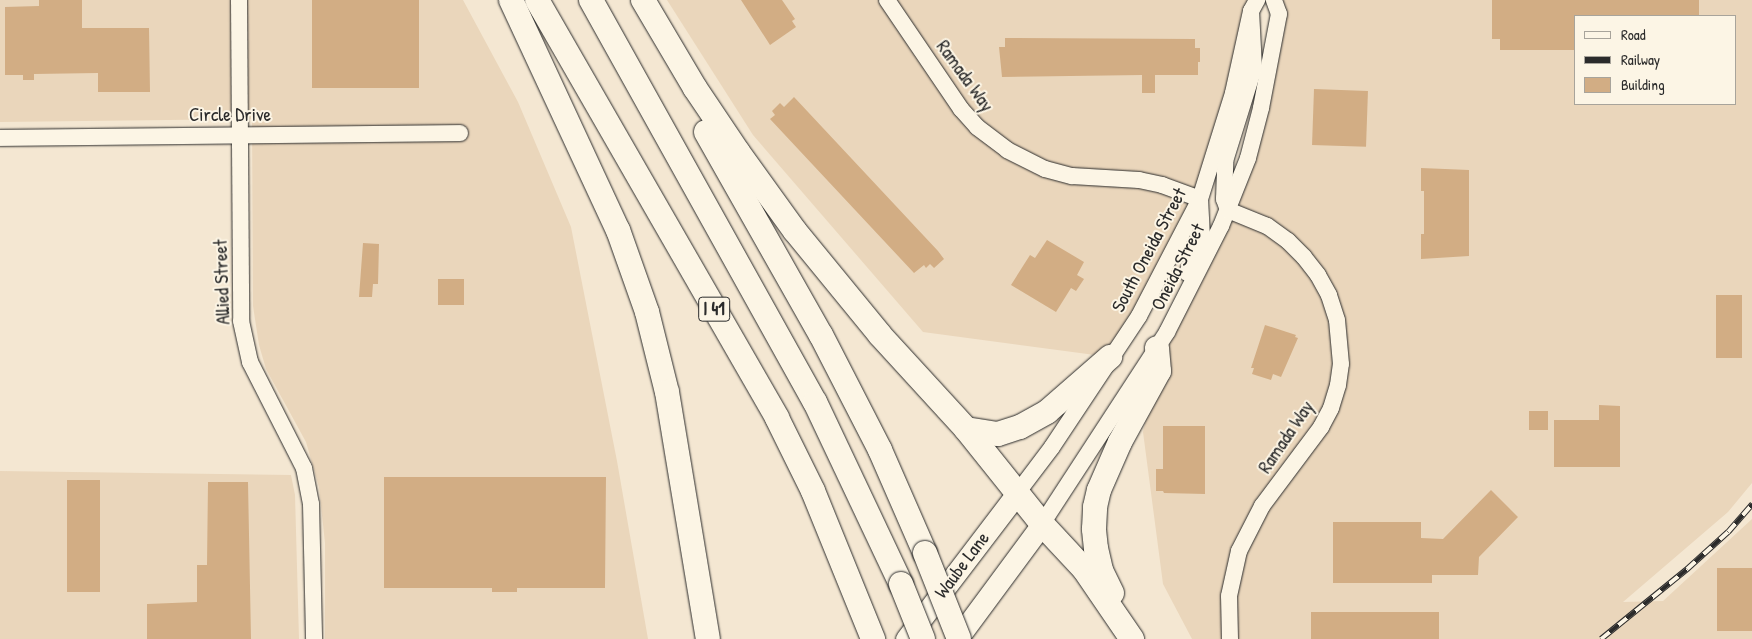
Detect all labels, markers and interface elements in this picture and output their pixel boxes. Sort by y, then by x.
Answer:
legend [1574,15,1737,105]
text: Road [1621,24,1646,45]
street label: Ramada Way [931,36,999,116]
text: Railway [1621,49,1660,70]
text: Building [1621,74,1665,95]
street label: Circle Drive [189,104,271,126]
street label: South Oneida Street [1107,184,1191,316]
street label: Oneida Street [1146,220,1210,314]
street label: Allied Street [209,239,235,325]
road number: I 41 [698,294,730,324]
street label: Ramada Way [1253,396,1319,478]
street label: Waube Lane [930,527,994,603]

